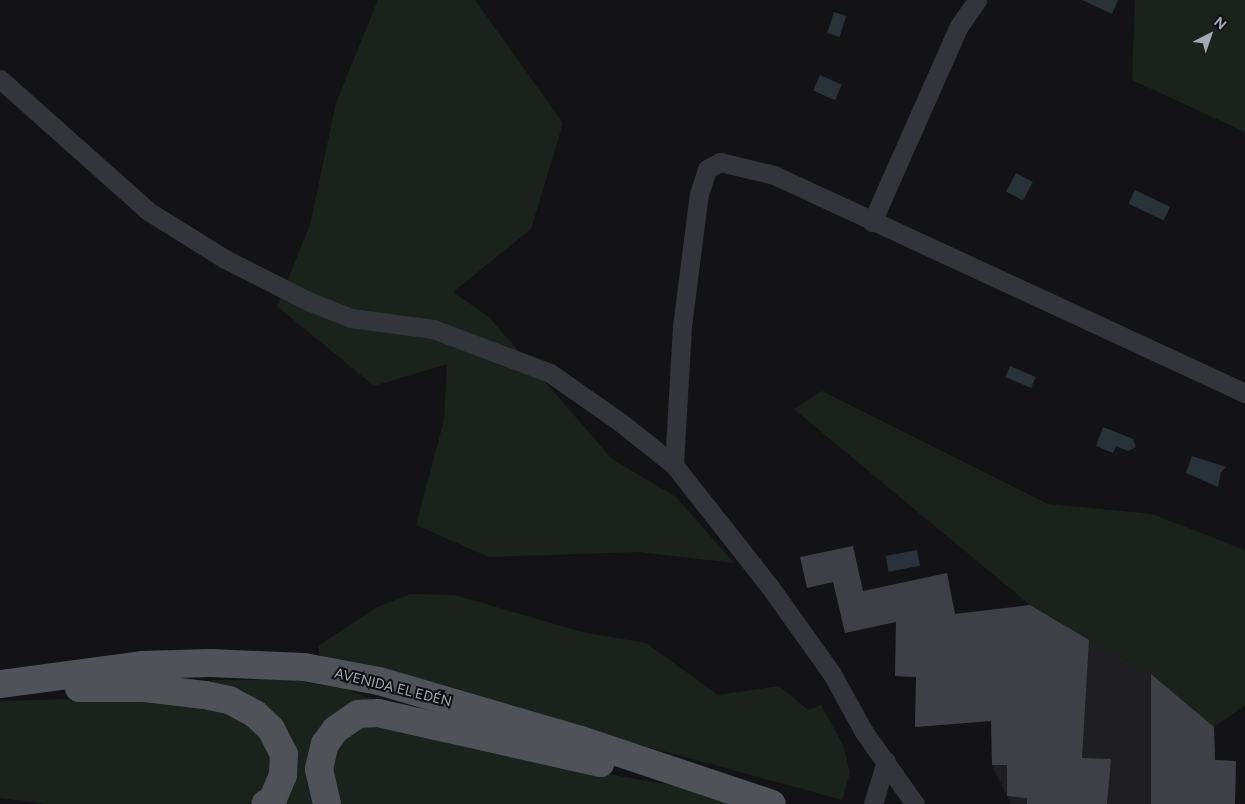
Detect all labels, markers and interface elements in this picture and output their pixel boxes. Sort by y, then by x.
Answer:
north arrow [1185,10,1235,60]
text: N [1211,13,1230,33]
street label: AVENIDA EL EDÉN [333,665,453,711]

